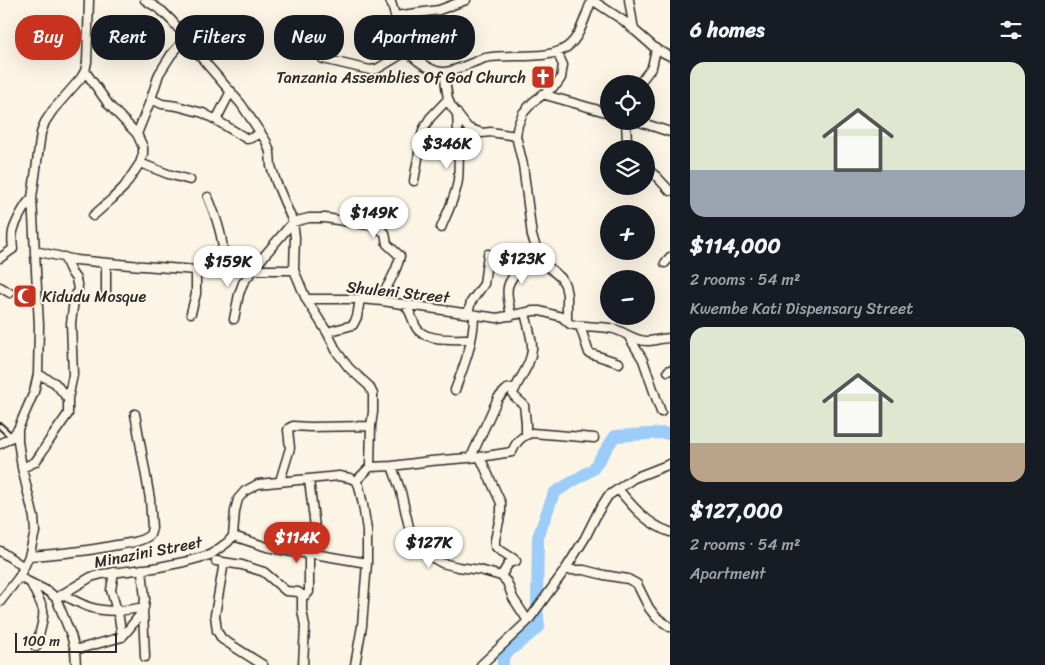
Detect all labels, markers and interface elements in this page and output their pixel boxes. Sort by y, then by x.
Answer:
text: 6 homes [690,11,765,49]
chip: Buy [15,15,81,60]
chip: Rent [91,15,165,60]
chip: Filters [175,15,264,60]
chip: New [274,15,344,60]
chip: Apartment [354,15,475,60]
icon: filters [997,16,1025,44]
place label: Tanzania Assemblies Of God Church [276,63,526,92]
church icon: Tanzania Assemblies Of God Church [530,64,556,90]
map controls [600,75,655,325]
button: locate [600,75,655,130]
icon: home [813,95,903,185]
pin: $346K [412,128,482,170]
text: $346K [423,129,471,158]
button: layers [600,140,655,195]
pin: $149K [339,196,409,239]
text: $149K [350,198,398,227]
button: + [600,205,655,260]
text: $114,000 [690,227,781,265]
pin: $123K [487,242,557,285]
text: $123K [499,244,545,273]
pin: $159K [193,246,263,288]
text: $159K [205,247,251,276]
text: 2 rooms · 54 m² [690,265,800,294]
button: − [600,270,655,325]
street label: Shuleni Street [345,272,452,312]
place label: Kidudu Mosque [42,282,146,311]
mosque icon: Kidudu Mosque [12,283,38,309]
text: Kwembe Kati Dispensary Street [690,294,913,323]
icon: home [813,360,903,450]
text: $127,000 [690,492,783,530]
pin: $114K [262,522,332,564]
text: $114K [275,523,319,552]
pin: $127K [394,526,464,569]
street label: Minazini Street [92,527,205,577]
text: $127K [406,528,452,557]
text: 2 rooms · 54 m² [690,530,800,559]
text: Apartment [690,559,766,588]
text: 100 m [22,629,60,654]
scale bar [15,630,118,653]

